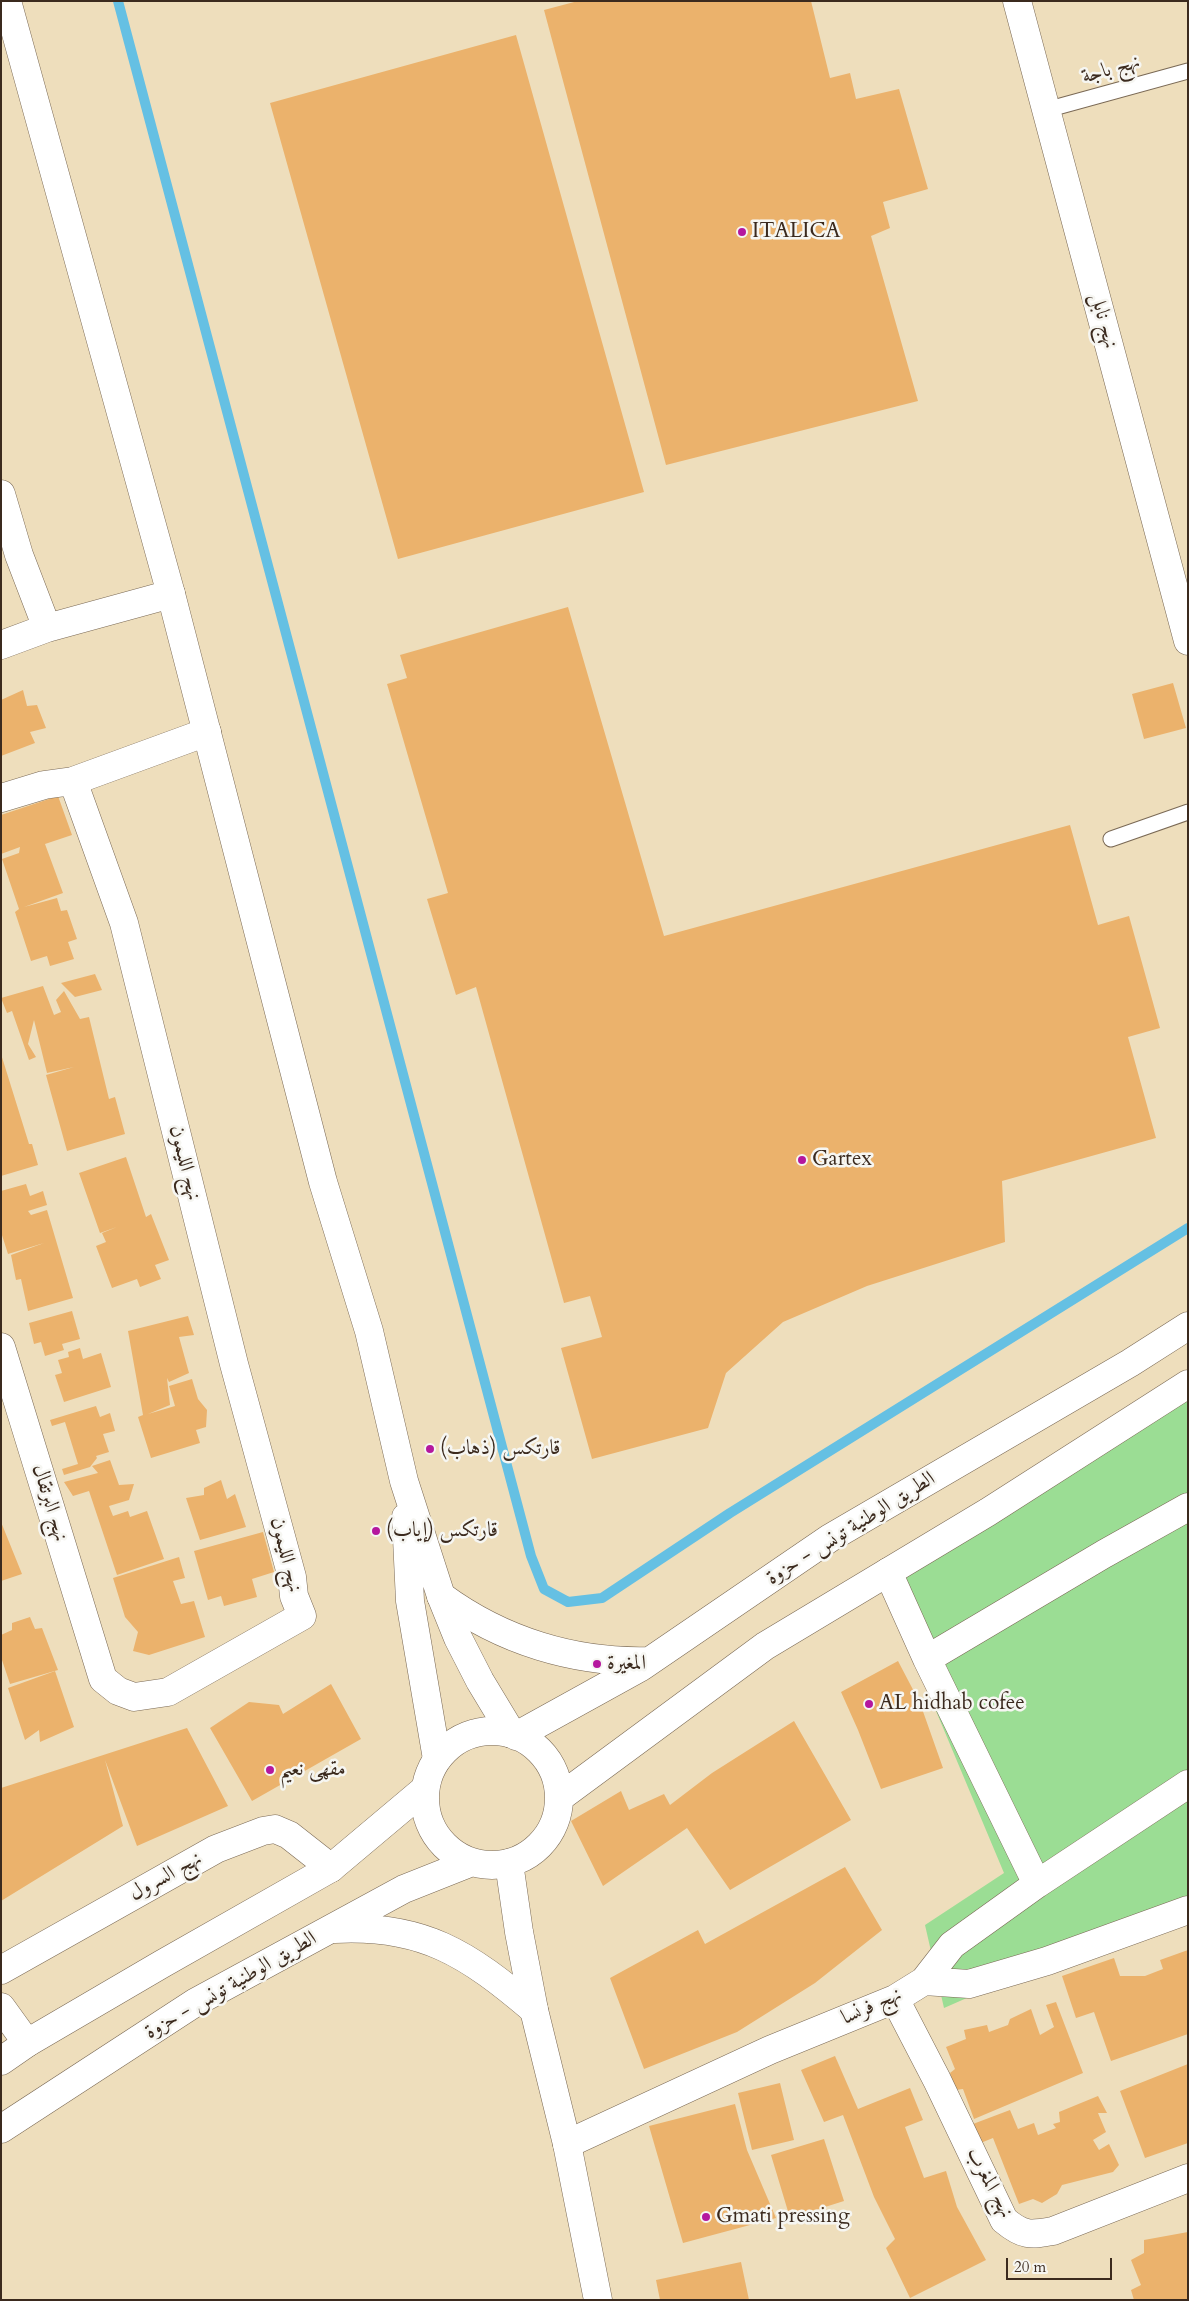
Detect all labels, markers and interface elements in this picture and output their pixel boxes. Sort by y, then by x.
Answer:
street label: نهج باجة [1079,50,1143,90]
place label: ITALICA [752,219,840,245]
marker: ITALICA [736,226,748,238]
street label: نهج نابل [1084,290,1122,352]
street label: نهج الليمون [162,1123,206,1203]
place label: Gartex [812,1147,872,1173]
marker: Gartex [796,1154,808,1166]
place label: قارتكس (ذهاب) [440,1436,561,1462]
marker: قارتكس (ذهاب) [424,1443,436,1455]
street label: نهج البرتقال [25,1461,73,1545]
street label: الطريق الوطنية تونس - حزوة [762,1467,940,1591]
street label: نهج الليمون [263,1515,307,1595]
place label: قارتكس (إياب) [386,1518,498,1544]
marker: قارتكس (إياب) [370,1525,382,1537]
place label: المغيرة [607,1651,646,1677]
marker: المغيرة [591,1658,603,1670]
place label: AL hidhab cofee [879,1691,1025,1717]
marker: AL hidhab cofee [863,1698,875,1710]
place label: مقهى نعيم [280,1757,346,1783]
marker: مقهى نعيم [264,1764,276,1776]
street label: نهج السرول [125,1847,207,1907]
street label: الطريق الوطنية تونس - حزوة [141,1926,321,2046]
street label: نهج فرنسا [838,1983,906,2031]
street label: نهج المغرب [960,2143,1018,2223]
place label: Gmati pressing [716,2204,850,2230]
marker: Gmati pressing [700,2211,712,2223]
scale bar [1009,2248,1115,2280]
text: 20 m [1014,2257,1046,2277]

